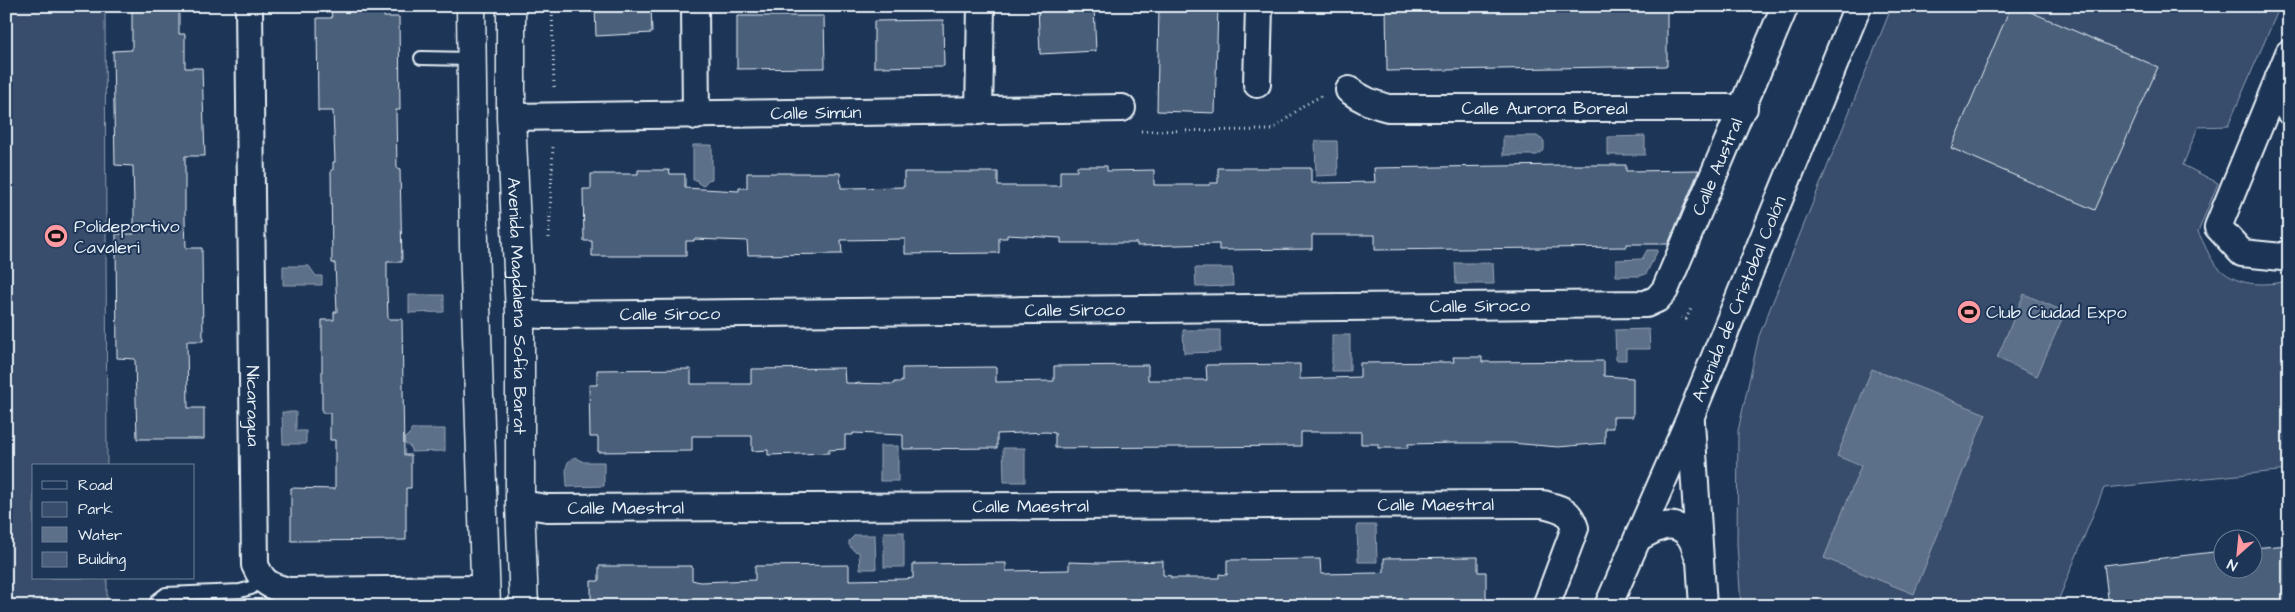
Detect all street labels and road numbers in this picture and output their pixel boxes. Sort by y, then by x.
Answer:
street label: Calle Aurora Boreal [1462,96,1628,121]
street label: Calle Simún [770,100,862,126]
street label: Calle Austral [1686,114,1749,219]
street label: Avenida Magdalena Sofía Barat [501,177,532,435]
street label: Avenida de Cristobal Colón [1686,192,1792,406]
street label: Calle Siroco [1430,293,1530,319]
street label: Calle Siroco [1025,297,1125,323]
street label: Calle Siroco [620,301,720,327]
street label: Nicaragua [239,365,266,447]
street label: Calle Maestral [1377,492,1494,518]
street label: Calle Maestral [972,494,1089,519]
street label: Calle Maestral [567,495,684,521]

